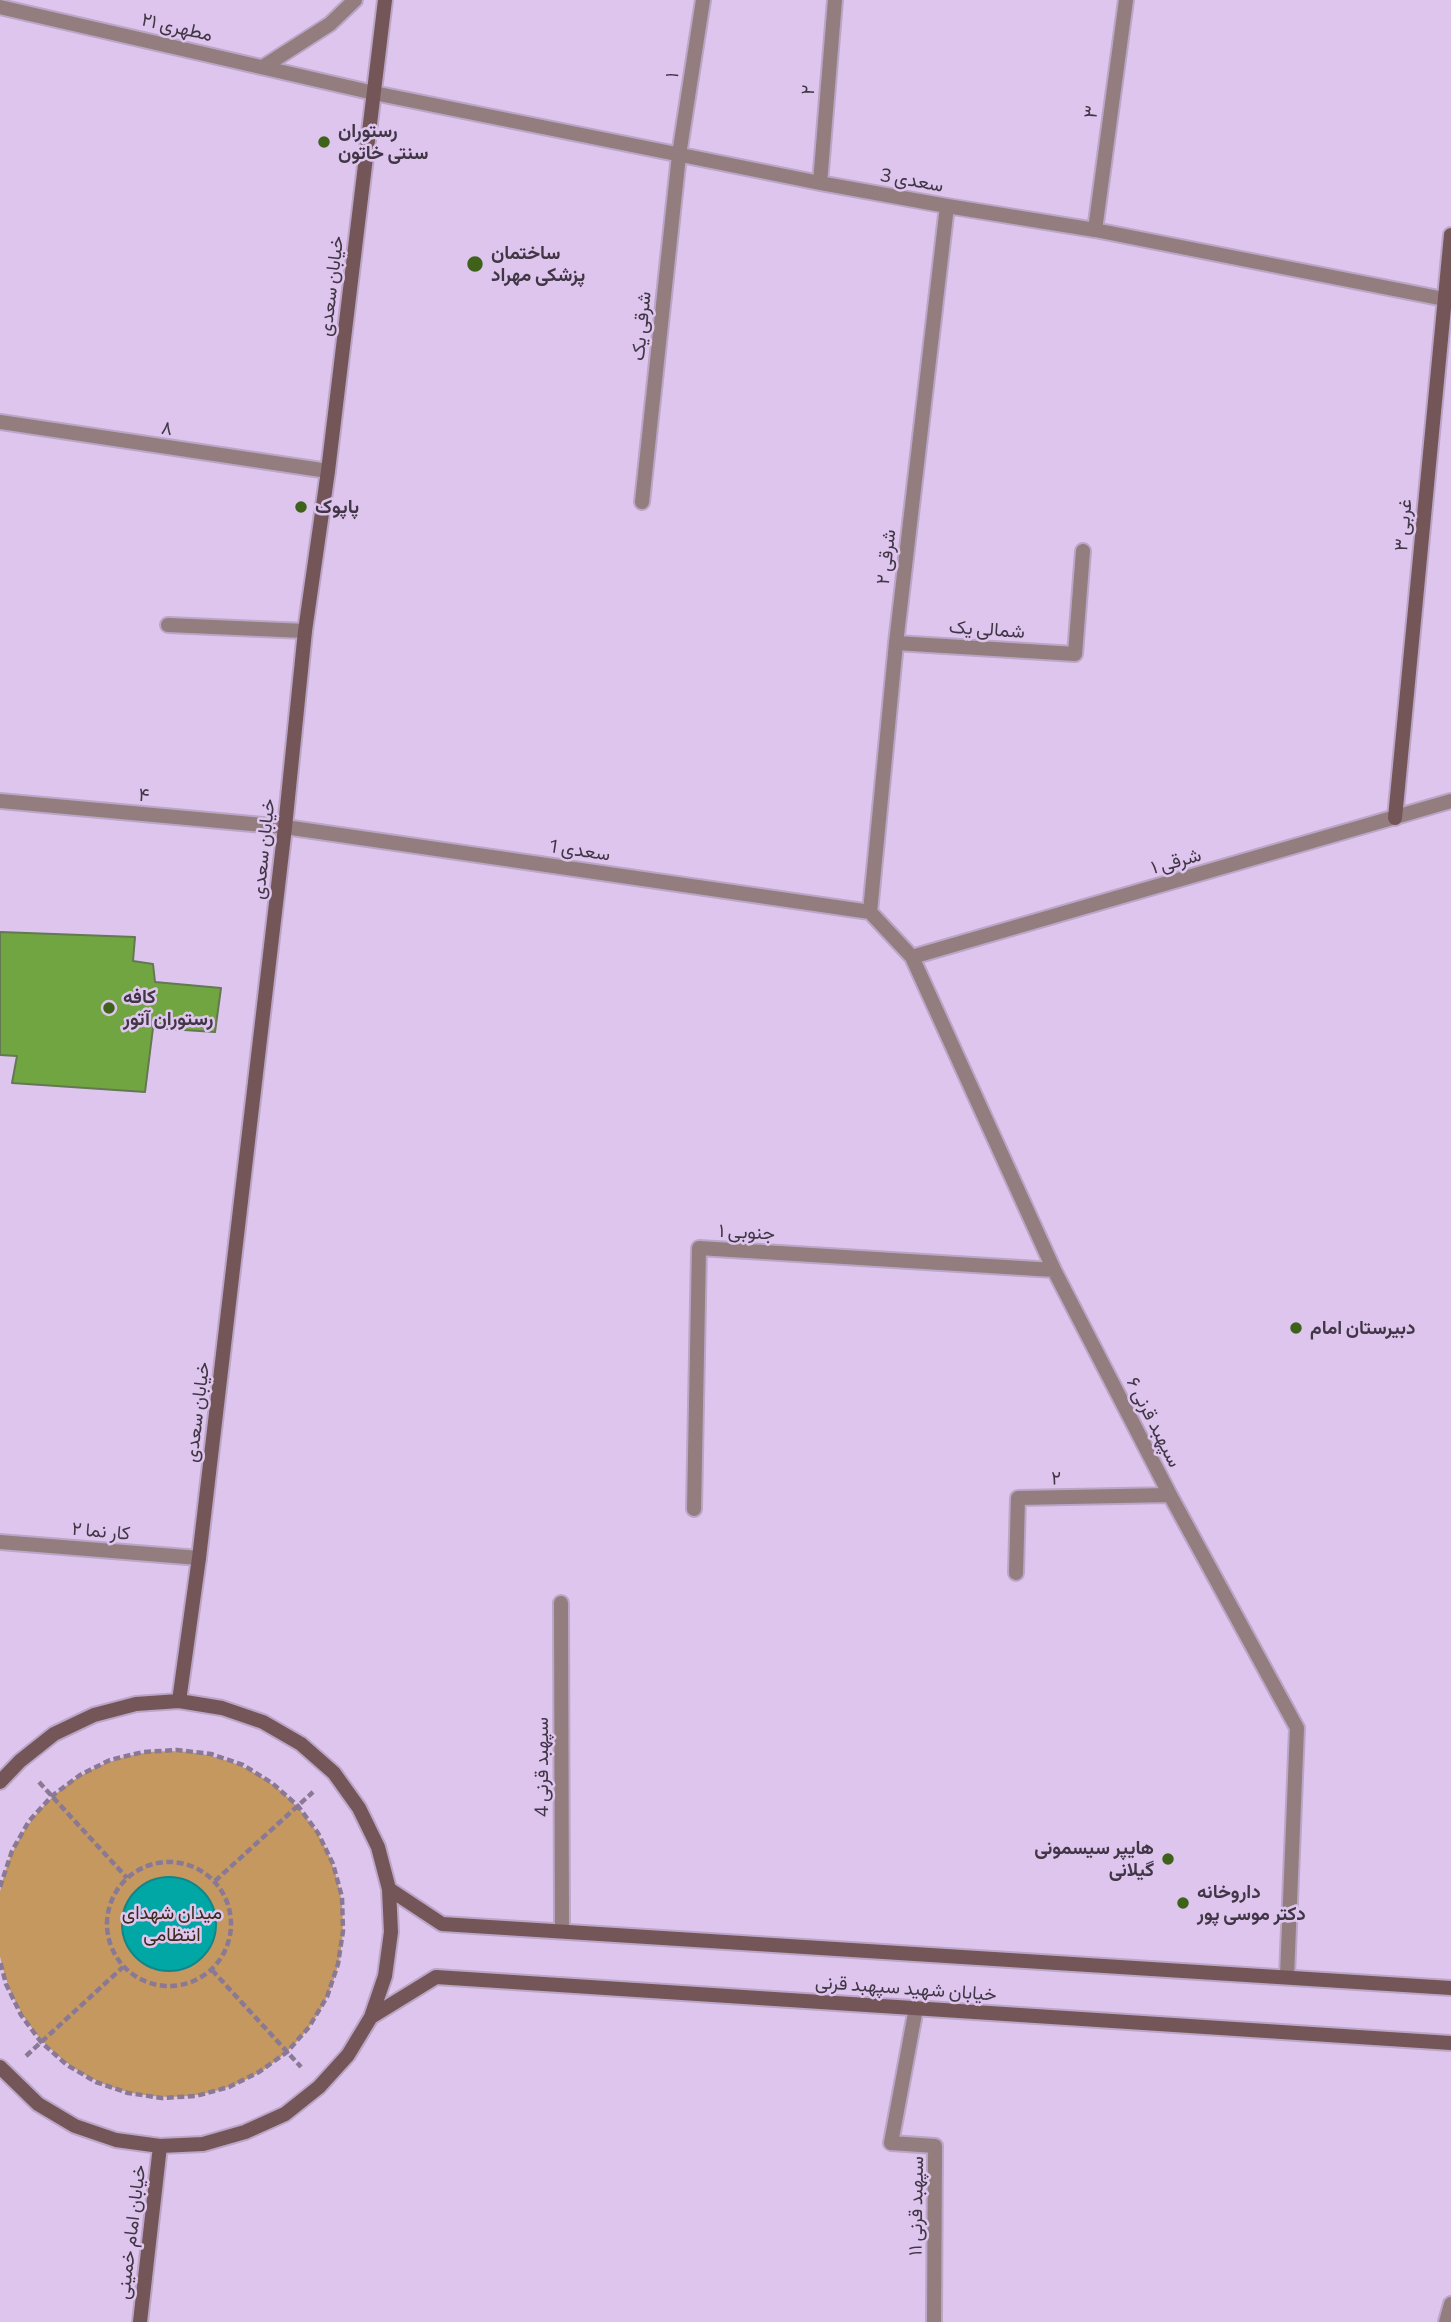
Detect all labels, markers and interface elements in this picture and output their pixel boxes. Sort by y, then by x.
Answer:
street label: مطهری ۲۱ [139,8,215,46]
street label: ۱ [660,71,684,79]
street label: ۲ [796,84,820,96]
street label: ۳ [1079,104,1103,120]
place label: رستوران سنتی خاتون [338,120,428,164]
marker: رستوران سنتی خاتون [316,134,332,150]
street label: سعدی 3 [879,163,945,197]
street label: خیابان سعدی [314,234,348,338]
place label: ساختمان پزشکی مهراد [491,242,585,286]
marker: ساختمان پزشکی مهراد [465,254,485,274]
street label: شرقی یک [626,290,656,362]
street label: ۸ [160,416,174,440]
place label: پاپوک [315,496,359,518]
street label: ۳ غربی [1389,498,1417,552]
marker: پاپوک [293,499,309,515]
street label: شرقی ۲ [871,528,901,586]
street label: شمالی یک [948,615,1026,643]
street label: ۴ [138,783,150,807]
street label: خیابان سعدی [246,798,280,900]
street label: سعدی 1 [548,834,612,866]
street label: شرقی ۱ [1148,843,1204,879]
place label: کافه رستوران آتور [123,986,213,1030]
marker: کافه رستوران آتور [101,1000,117,1016]
street label: ۱ جنوبی [718,1219,776,1245]
place label: دبیرستان امام [1310,1317,1416,1339]
marker: دبیرستان امام [1288,1320,1304,1336]
street label: خیابان سعدی [180,1360,214,1464]
street label: سپهبد قرنی ۶ [1122,1373,1186,1471]
street label: ۲ [1051,1467,1061,1489]
street label: کار نما ۲ [71,1517,131,1545]
street label: سپهبد قرنی 4 [531,1717,553,1817]
place label: هایپر سیسمونی گیلانی [1034,1837,1154,1881]
marker: هایپر سیسمونی گیلانی [1160,1851,1176,1867]
place label: داروخانه دکتر موسی پور [1197,1881,1306,1925]
marker: داروخانه دکتر موسی پور [1175,1895,1191,1911]
park label: میدان شهدای انتظامی [122,1902,222,1946]
street label: خیابان شهید سپهبد قرنی [814,1970,998,2006]
street label: سپهبد قرنی ۱۱ [904,2156,928,2256]
street label: خیابان امام خمینی [111,2163,151,2301]

